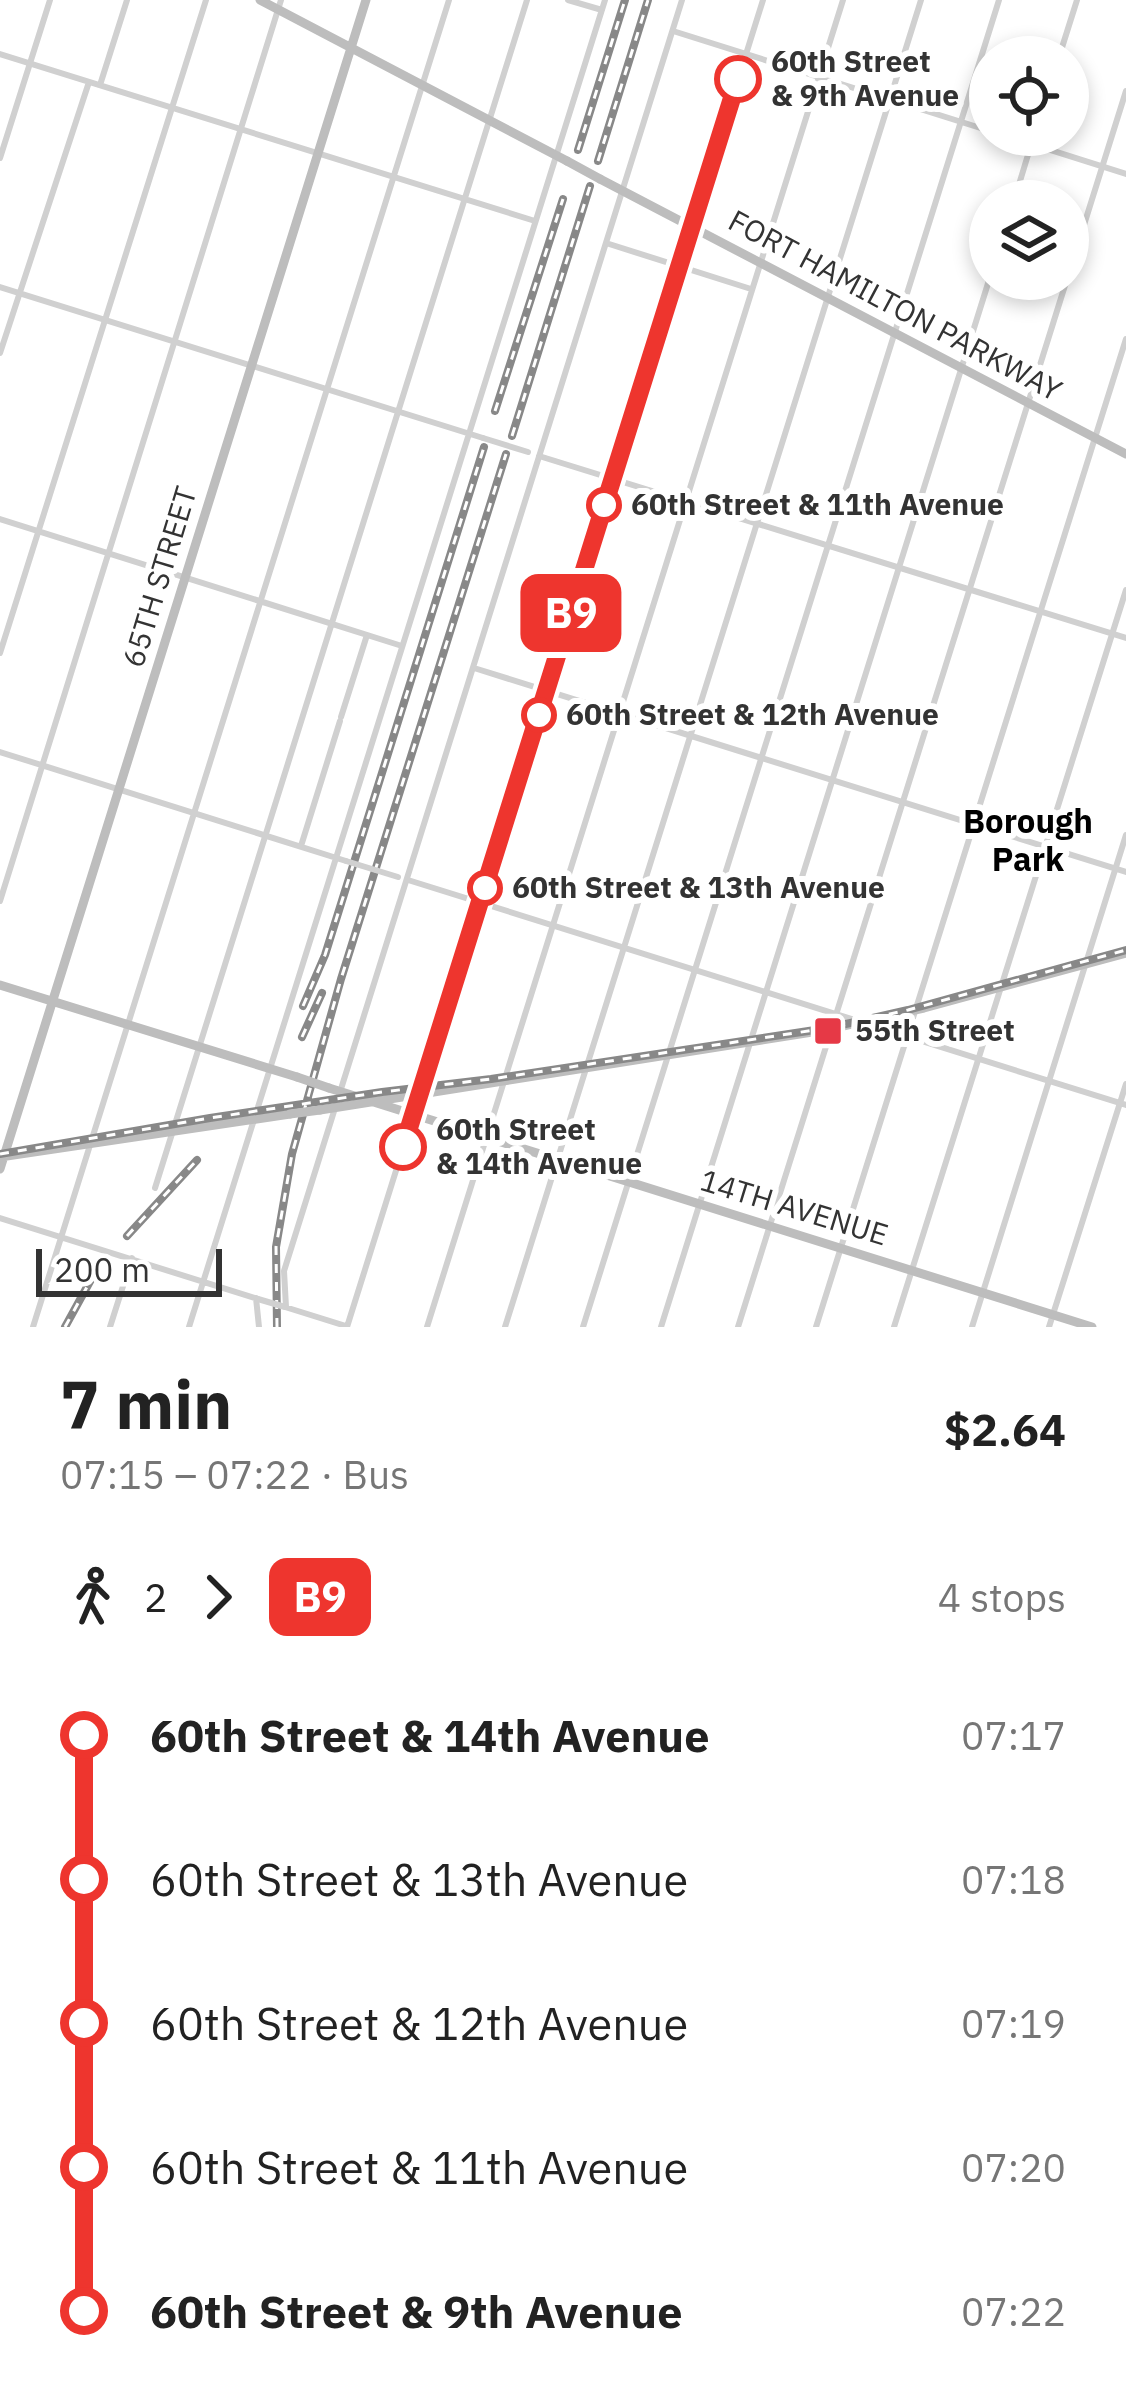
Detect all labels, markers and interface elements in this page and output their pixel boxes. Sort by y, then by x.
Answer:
map controls [969,36,1089,300]
button: locate [969,36,1089,156]
place label: 60th Street & 9th Avenue [771,41,959,114]
marker: 60th Street & 9th Avenue [716,57,760,101]
button: layers [969,180,1089,300]
street label: FORT HAMILTON PARKWAY [722,200,1069,409]
street label: 65TH STREET [113,481,205,672]
place label: 60th Street & 11th Avenue [631,484,1004,523]
marker: 60th Street & 11th Avenue [588,489,620,521]
line badge: B9 [517,574,625,652]
text: B9 [544,585,598,640]
place label: 60th Street & 12th Avenue [566,694,939,733]
marker: 60th Street & 12th Avenue [523,699,555,731]
district label: Borough Park [963,799,1093,880]
place label: 60th Street & 13th Avenue [512,867,885,906]
marker: 60th Street & 13th Avenue [469,872,501,904]
place label: 55th Street [855,1010,1015,1049]
marker: 55th Street [812,1015,844,1047]
place label: 60th Street & 14th Avenue [436,1109,642,1182]
marker: 60th Street & 14th Avenue [381,1125,425,1169]
street label: 14TH AVENUE [696,1160,893,1254]
scale bar [36,1243,222,1296]
text: 200 m [54,1248,150,1291]
text: 7 min [60,1361,232,1447]
text: $2.64 [944,1400,1066,1458]
text: 07:15 – 07:22 · Bus [60,1449,409,1500]
icon: walk [60,1564,126,1630]
icon: forward [185,1564,251,1630]
text: B9 [293,1569,347,1624]
text: 2 [144,1572,167,1623]
text: 4 stops [938,1572,1066,1623]
text: 60th Street & 14th Avenue [150,1706,709,1764]
text: 07:17 [961,1710,1066,1761]
text: 60th Street & 13th Avenue [150,1850,688,1908]
text: 07:18 [961,1854,1066,1905]
text: 60th Street & 12th Avenue [150,1994,688,2052]
text: 07:19 [961,1998,1066,2049]
text: 60th Street & 11th Avenue [150,2138,688,2196]
text: 07:20 [961,2142,1066,2193]
text: 60th Street & 9th Avenue [150,2282,682,2340]
text: 07:22 [961,2286,1066,2337]

